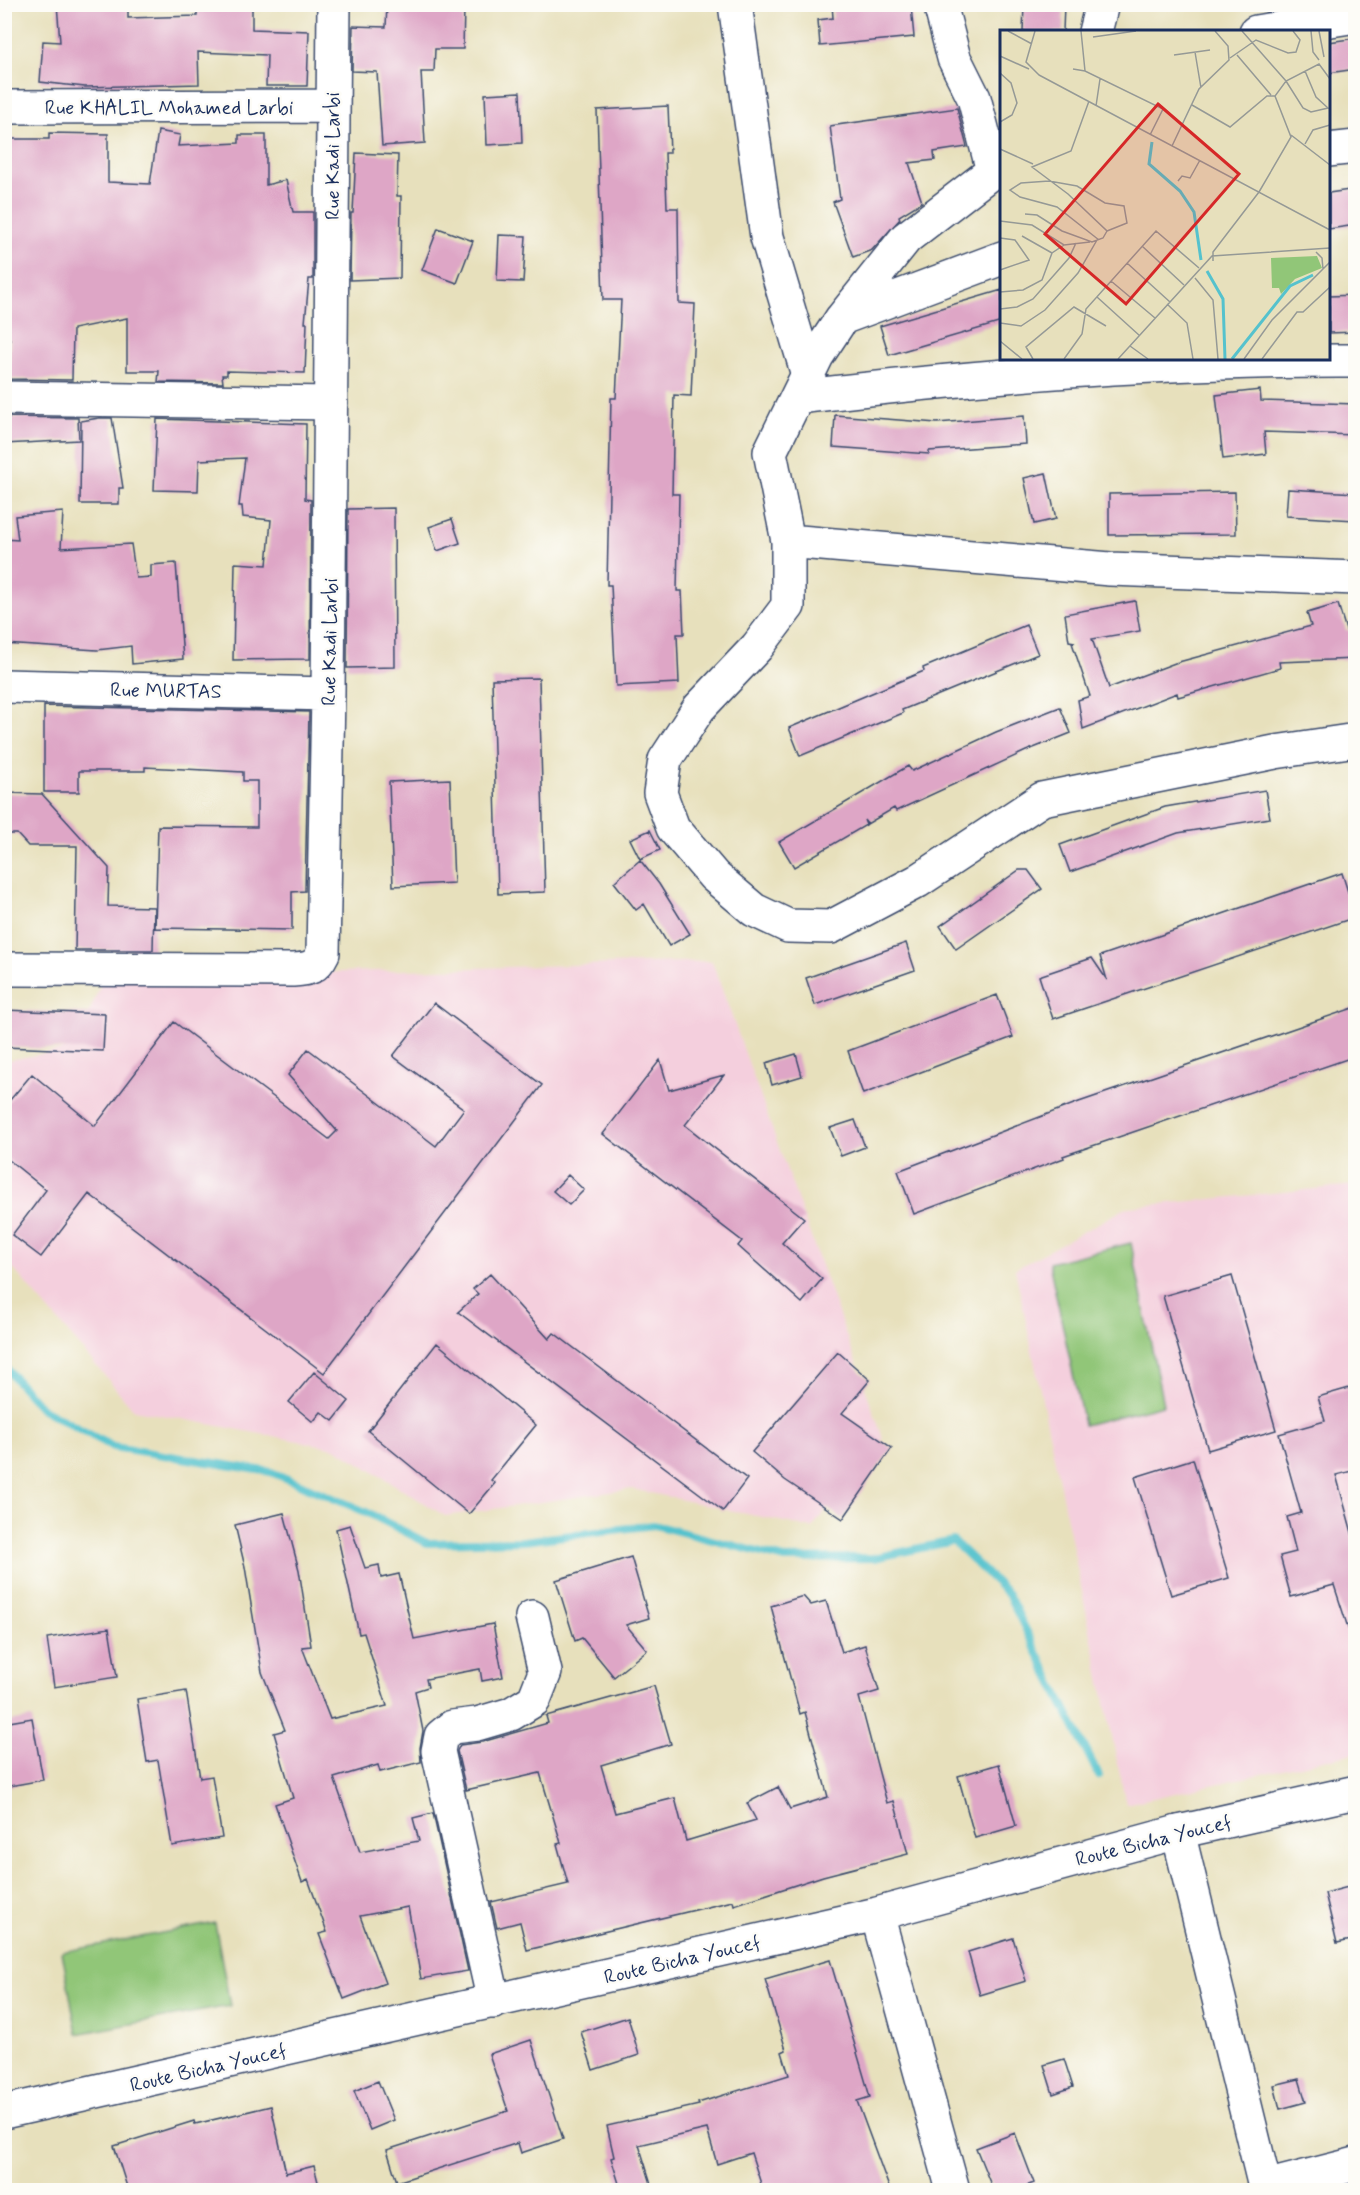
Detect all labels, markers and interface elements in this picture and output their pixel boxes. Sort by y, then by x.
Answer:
inset map [1000,30,1330,360]
street label: Rue Kadi Larbi [320,92,347,220]
street label: Rue KHALIL Mohamed Larbi [45,95,293,122]
street label: Rue Kadi Larbi [316,578,345,706]
street label: Rue MURTAS [110,677,222,706]
street label: Route Bicha Youcef [1073,1809,1234,1874]
street label: Route Bicha Youcef [601,1929,763,1992]
street label: Route Bicha Youcef [127,2037,289,2100]

